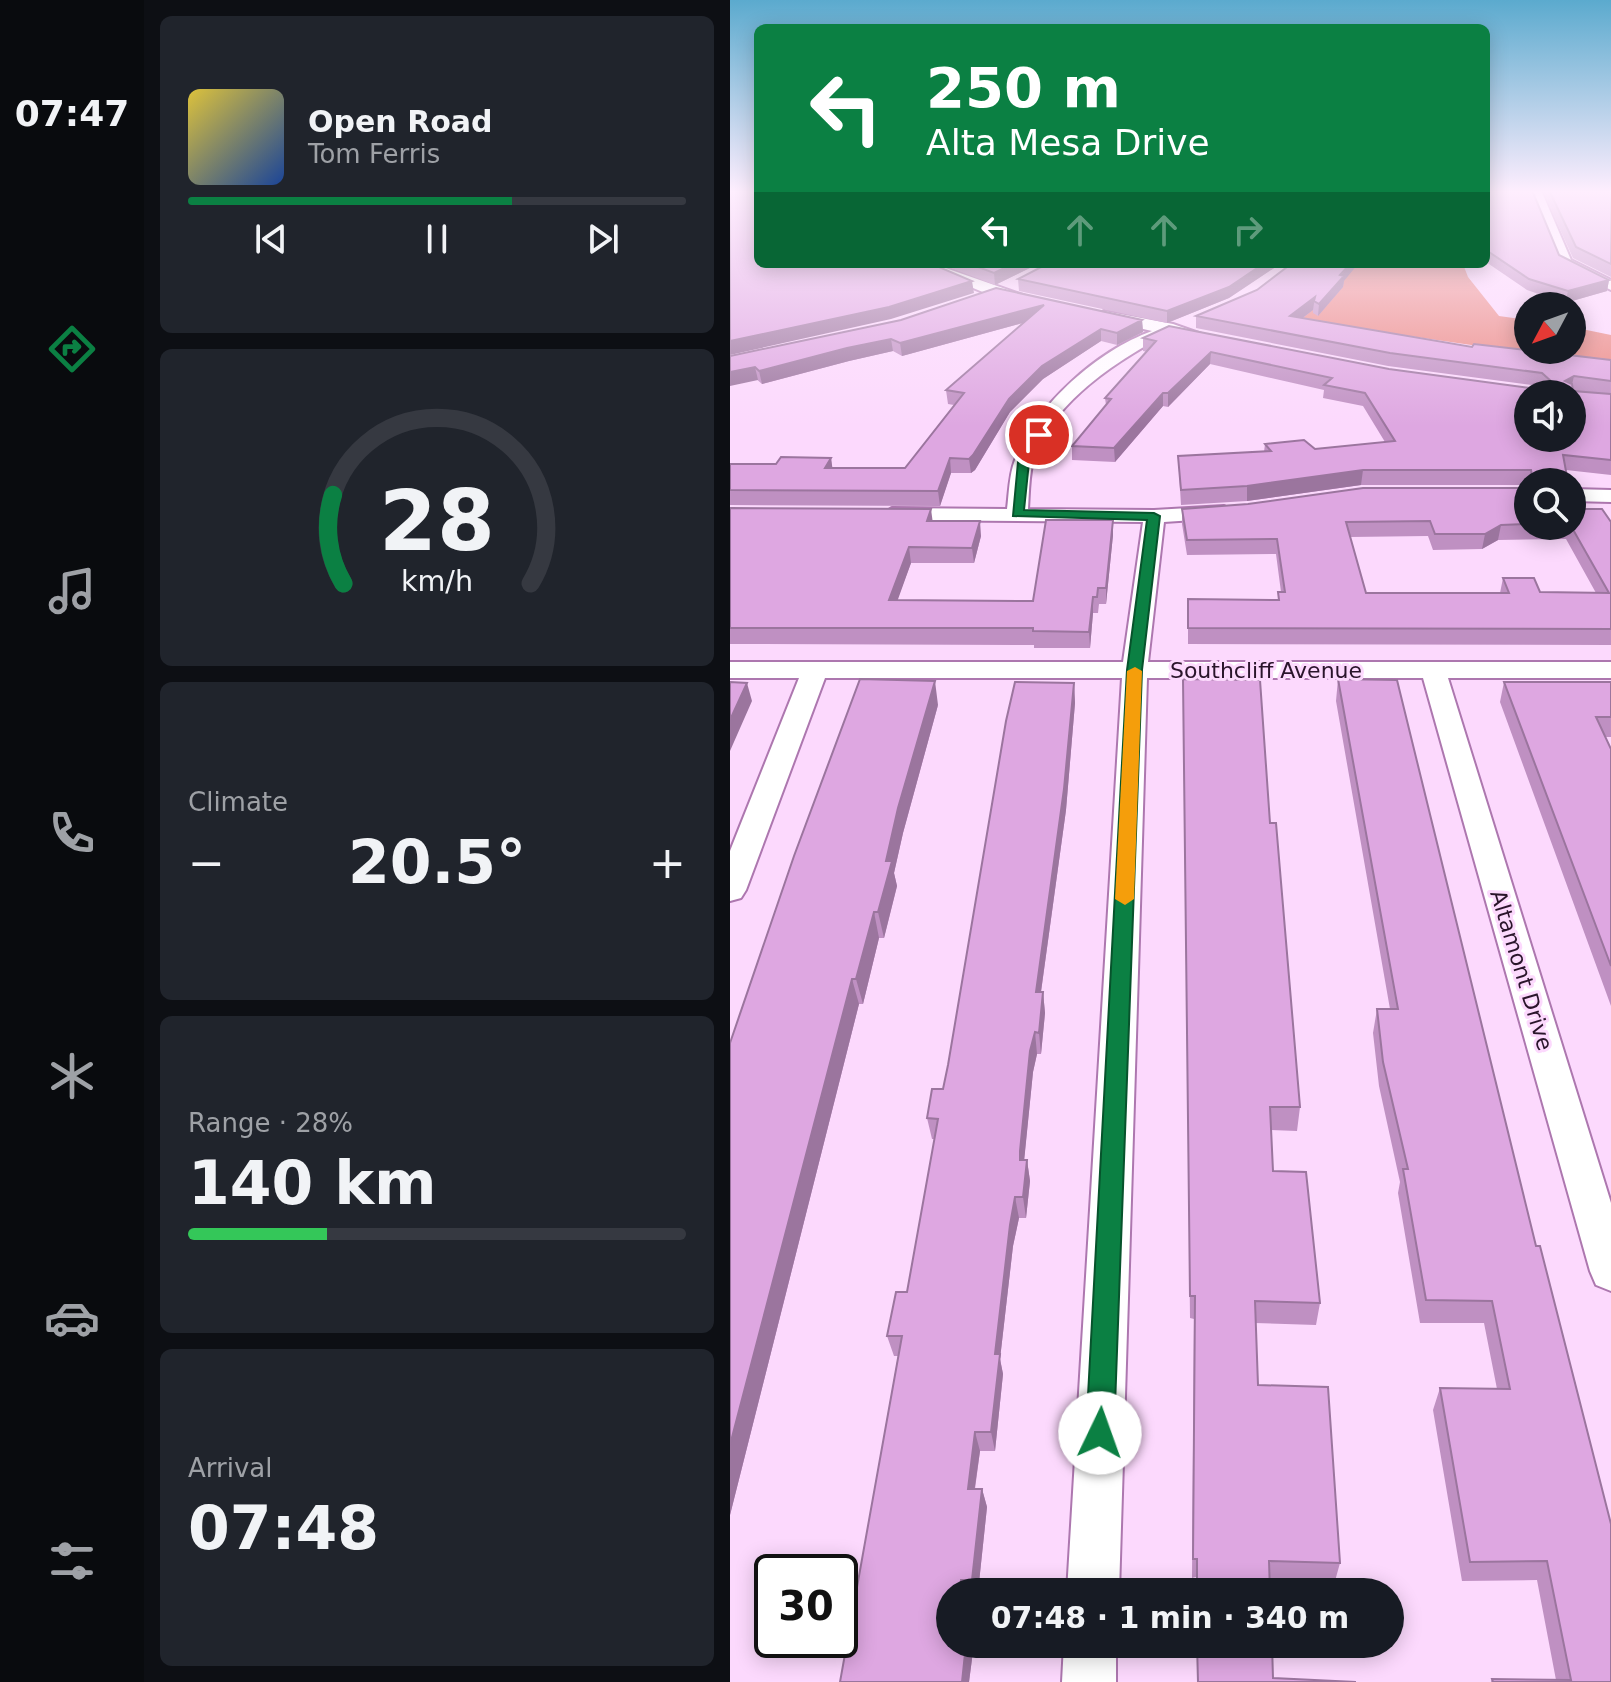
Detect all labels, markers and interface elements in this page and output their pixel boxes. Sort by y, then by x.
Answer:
text: 250 m [926,55,1121,120]
icon: left [794,56,898,160]
text: 07:47 [15,93,129,134]
text: Open Road [308,104,493,139]
text: Alta Mesa Drive [926,122,1210,163]
text: Tom Ferris [308,139,440,169]
icon: left [974,208,1018,252]
icon: ahead [1058,208,1102,252]
icon: ahead [1142,208,1186,252]
icon: right [1226,208,1270,252]
icon: previous [249,217,293,261]
icon: pause [415,217,459,261]
icon: next [581,217,625,261]
north arrow [1514,292,1586,364]
map controls [1514,292,1586,540]
icon: directions [44,321,100,377]
button: sound [1514,380,1586,452]
pin [1005,401,1073,469]
icon: arrive [1017,413,1061,457]
button: search [1514,468,1586,540]
text: 28 [379,472,495,569]
icon: music [44,563,100,619]
text: km/h [401,564,473,598]
street label: Southcliff Avenue [1170,658,1362,683]
text: Climate [188,787,288,817]
icon: phone [44,805,100,861]
text: 20.5° [348,827,526,897]
text: − [188,837,225,888]
text: + [649,837,686,888]
street label: Altamont Drive [1485,887,1558,1053]
icon: climate [44,1048,100,1104]
text: Range · 28% [188,1108,353,1138]
text: 140 km [188,1148,437,1218]
icon: car [44,1290,100,1346]
position arrow [1058,1391,1142,1475]
text: Arrival [188,1453,272,1483]
text: 07:48 [188,1493,379,1563]
icon: filters [44,1533,100,1589]
speed limit sign: 30 [754,1554,858,1658]
text: 07:48 · 1 min · 340 m [991,1600,1349,1635]

